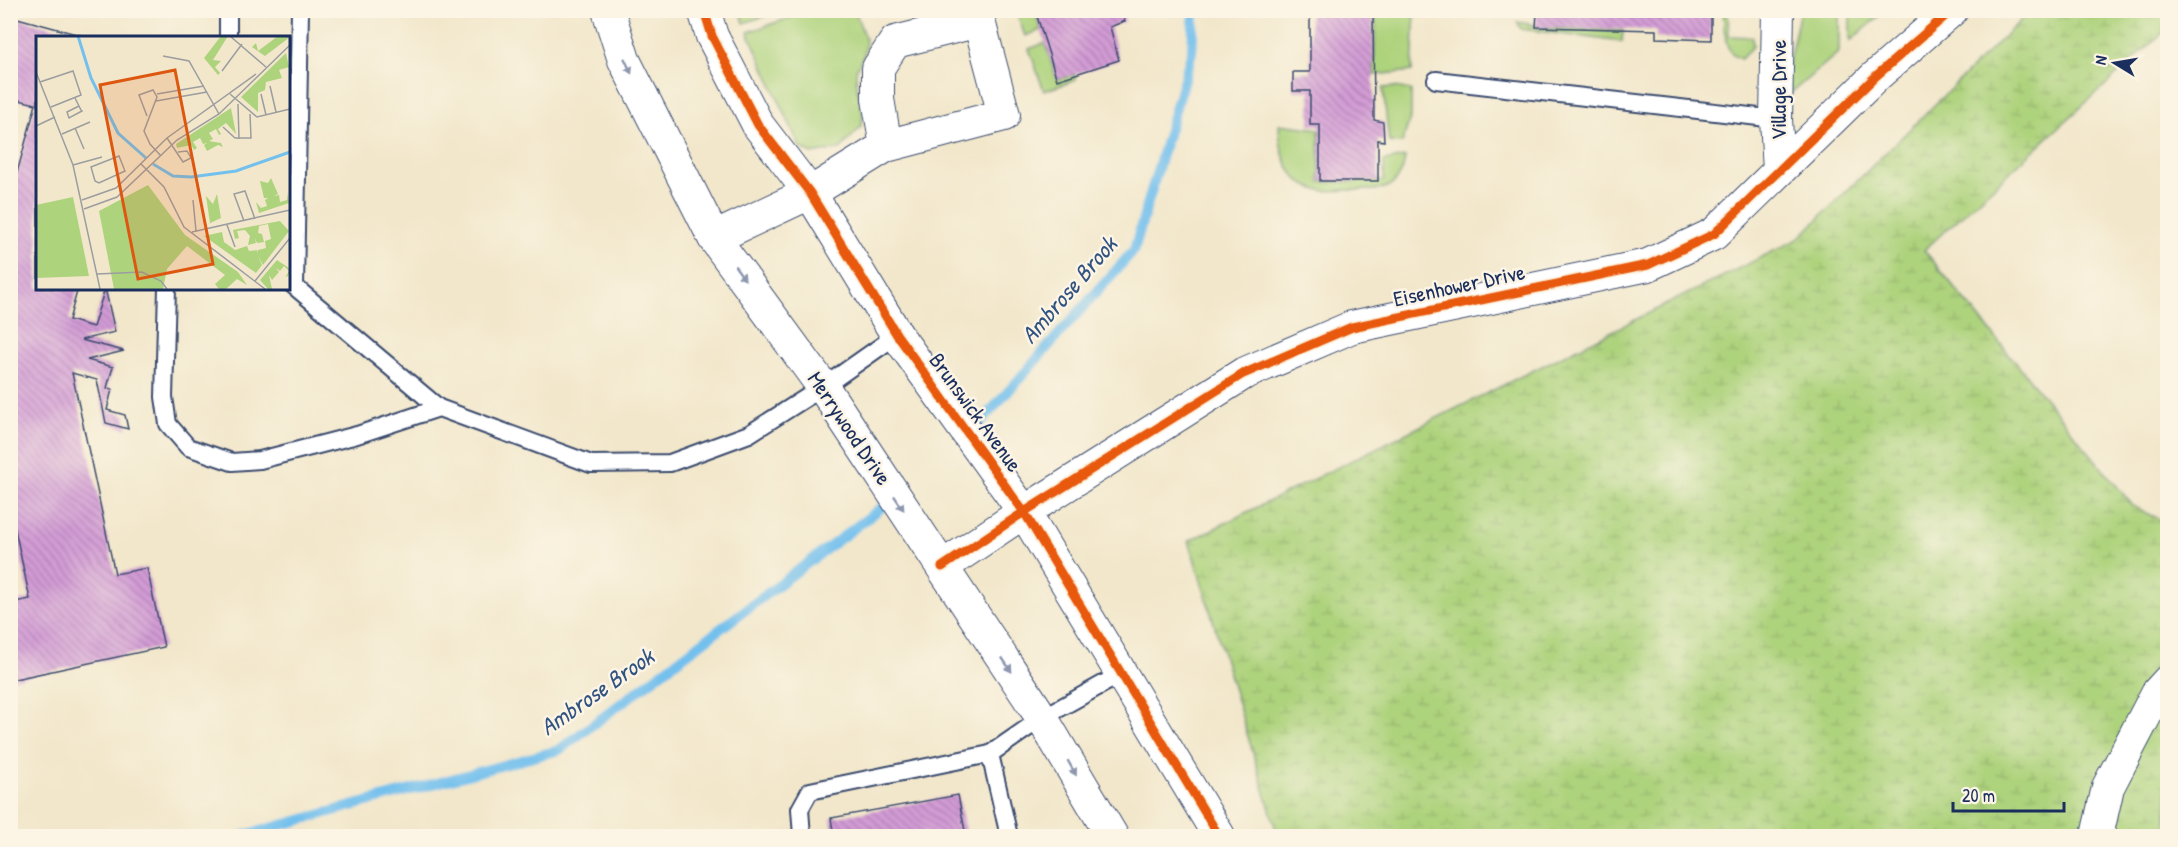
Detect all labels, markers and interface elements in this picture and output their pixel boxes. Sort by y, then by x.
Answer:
north arrow [2085,33,2145,93]
inset map [36,36,290,290]
street label: Village Drive [1763,40,1793,140]
text: N [2089,53,2112,66]
one-way arrow [623,57,632,74]
water label: Ambrose Brook [1013,228,1125,350]
street label: Eisenhower Drive [1390,256,1528,314]
one-way arrow [734,265,746,281]
street label: Brunswick Avenue [923,346,1030,478]
street label: Merrywood Drive [801,365,899,491]
one-way arrow [894,494,905,511]
water label: Ambrose Brook [533,639,661,742]
one-way arrow [1001,657,1012,673]
one-way arrow [1066,760,1077,776]
scale bar [1953,775,2064,813]
text: 20 m [1962,783,1995,808]

